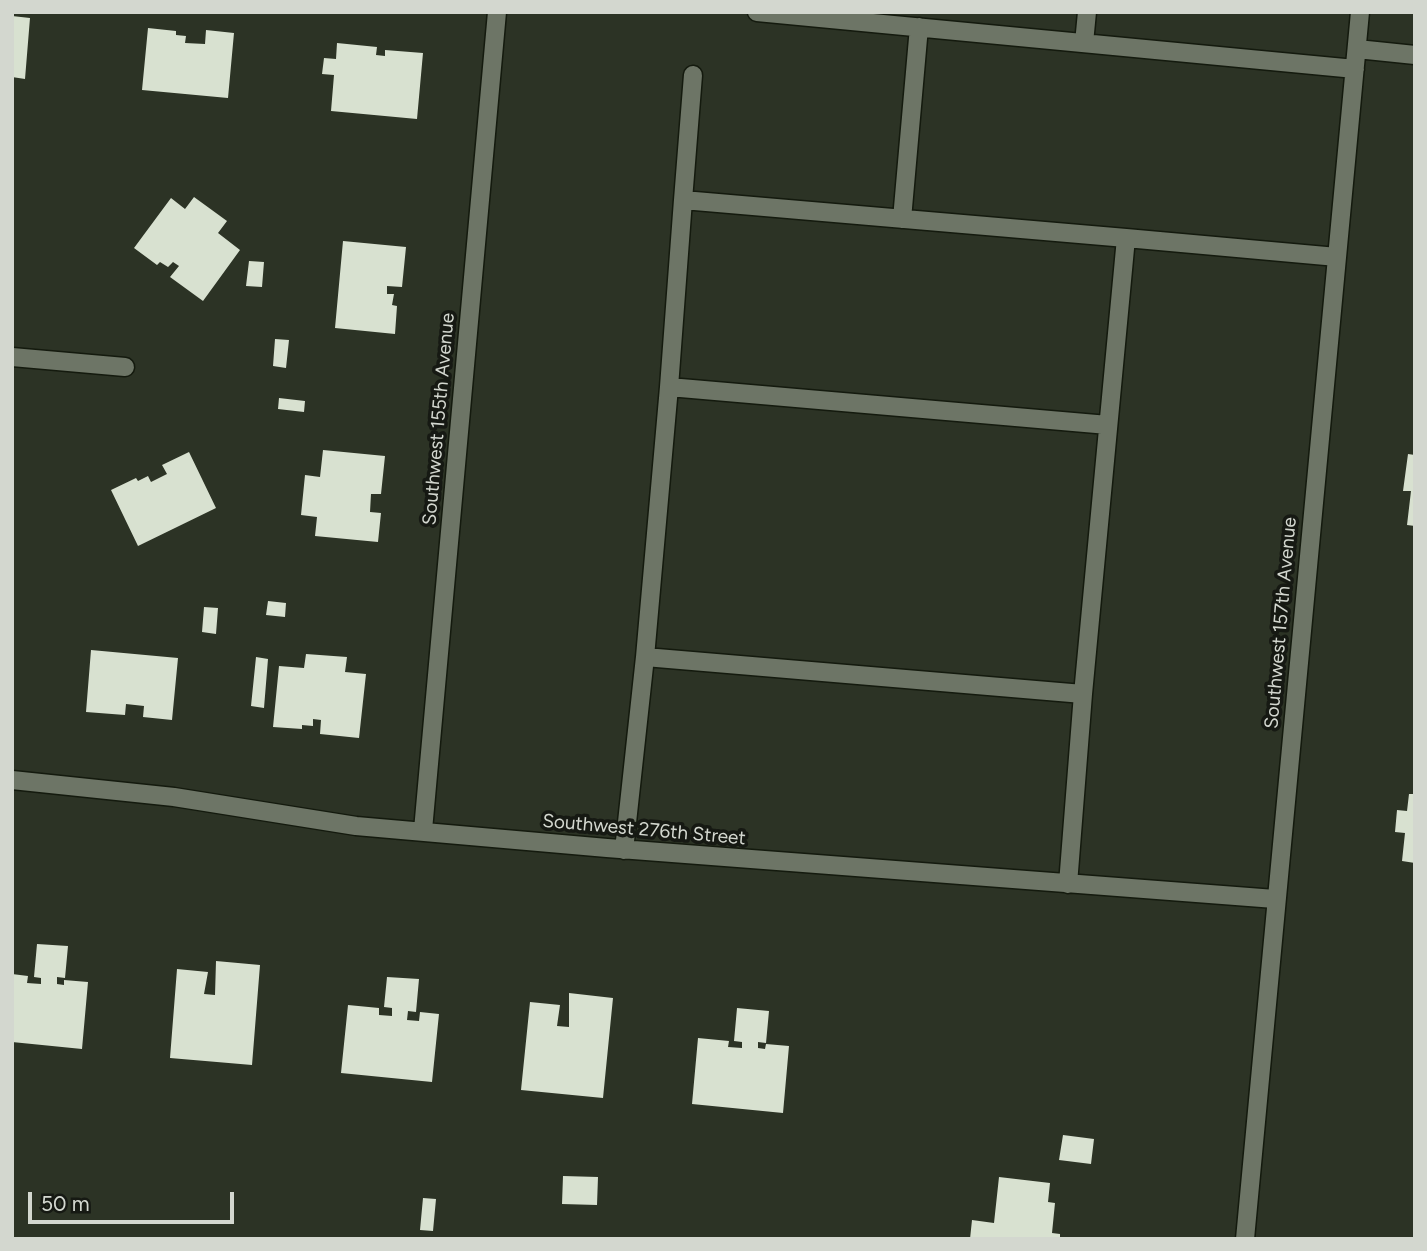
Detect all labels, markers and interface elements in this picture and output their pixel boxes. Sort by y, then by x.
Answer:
street label: Southwest 155th Avenue [418,312,460,526]
street label: Southwest 157th Avenue [1260,516,1302,730]
street label: Southwest 276th Street [541,810,747,850]
scale bar [32,1178,238,1222]
text: 50 m [41,1191,90,1216]

